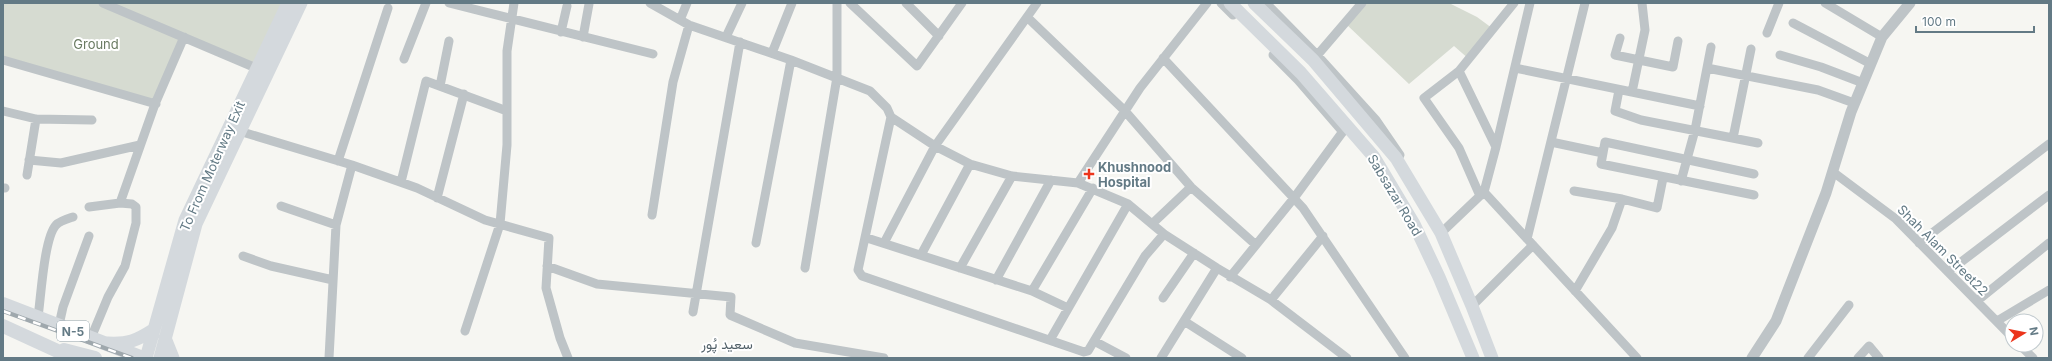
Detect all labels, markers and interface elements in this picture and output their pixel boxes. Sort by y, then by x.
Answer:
scale bar [1916,8,2034,34]
text: 100 m [1922,14,1956,29]
park label: Ground [73,36,119,52]
street label: To From Moterway Exit [176,98,248,234]
street label: Sabsazar Road [1364,151,1426,239]
place label: Khushnood Hospital [1098,159,1171,190]
marker: Khushnood Hospital [1083,168,1095,180]
street label: Shah Alam Street22 [1894,201,1992,299]
north arrow [2004,313,2044,353]
road number: N-5 [57,321,89,341]
text: N [2026,326,2041,337]
district label: سعید پُور [700,335,753,354]

